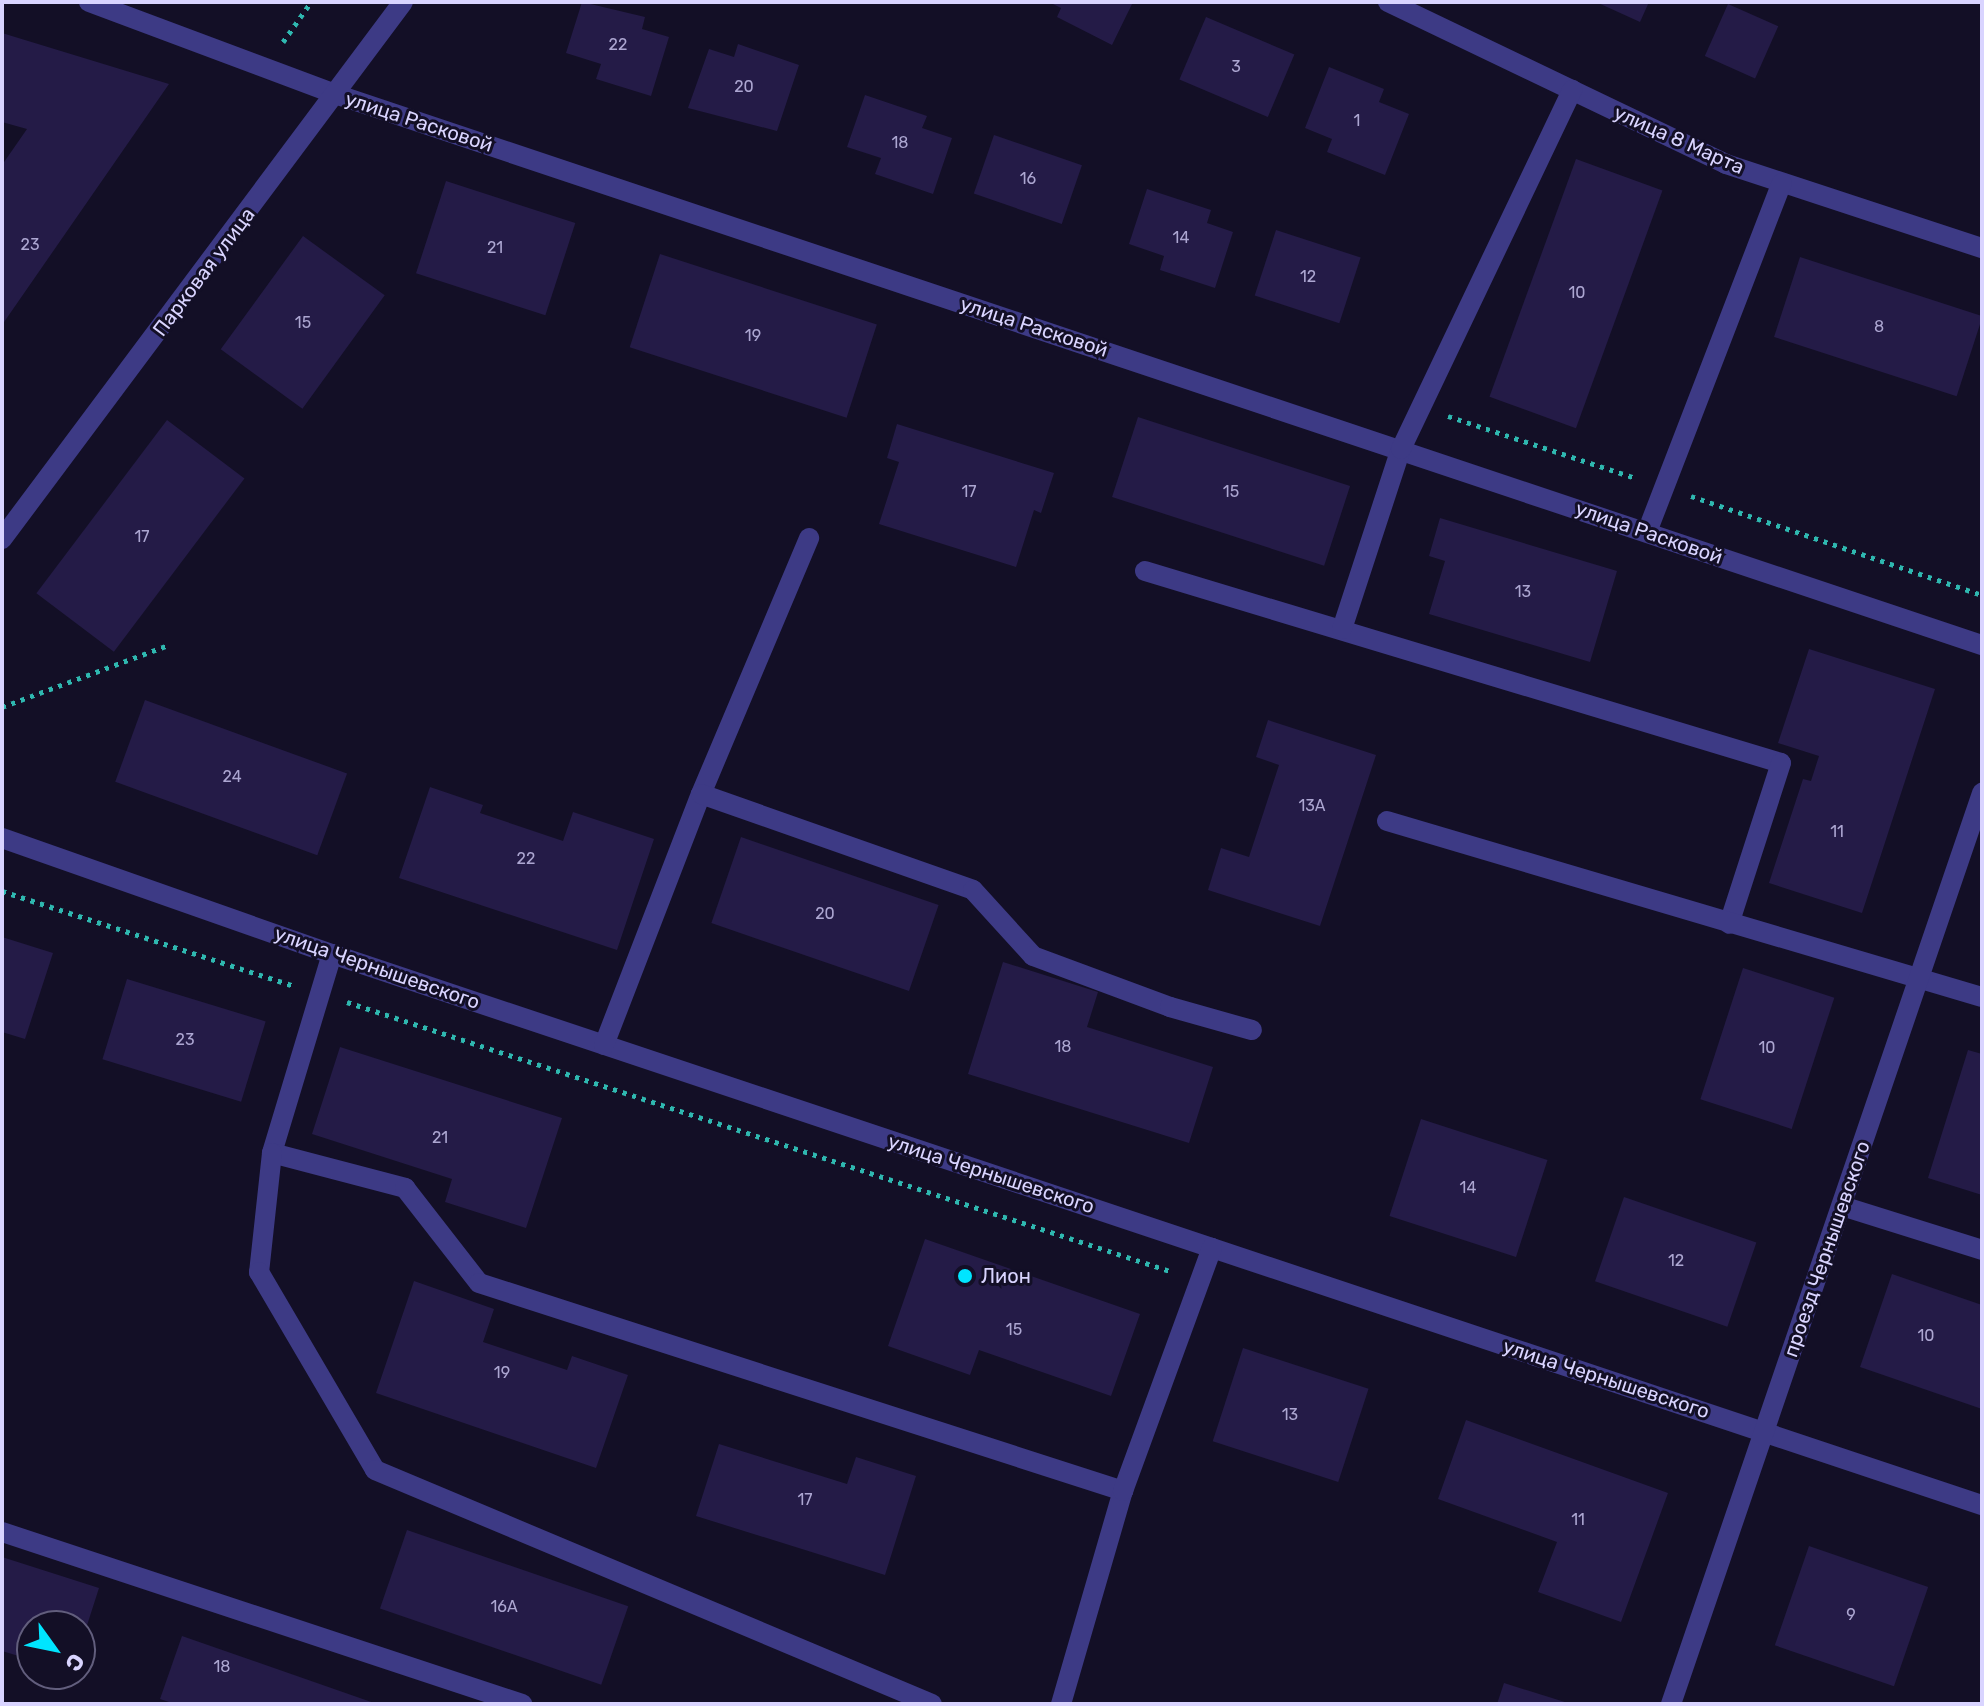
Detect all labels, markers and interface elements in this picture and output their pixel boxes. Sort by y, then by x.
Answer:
house number: 22 [609,35,627,55]
house number: 3 [1231,57,1241,77]
house number: 20 [734,77,754,97]
street label: улица Расковой [342,87,496,157]
street label: улица 8 Марта [1610,101,1748,179]
house number: 1 [1354,111,1360,131]
house number: 18 [891,133,909,153]
house number: 16 [1020,169,1036,189]
street label: Парковая улица [148,203,260,341]
house number: 14 [1173,228,1189,248]
house number: 23 [20,235,40,255]
house number: 21 [487,238,503,258]
house number: 12 [1300,267,1316,287]
house number: 10 [1568,283,1586,303]
street label: улица Расковой [957,292,1111,362]
house number: 15 [295,313,311,333]
house number: 8 [1874,317,1884,337]
house number: 19 [745,326,761,346]
house number: 17 [961,482,977,502]
house number: 15 [1223,482,1239,502]
street label: улица Расковой [1572,497,1726,569]
house number: 17 [134,527,150,547]
house number: 13 [1515,582,1531,602]
house number: 24 [222,767,242,787]
house number: 13А [1298,796,1326,816]
house number: 11 [1830,822,1844,842]
house number: 22 [517,849,535,869]
house number: 20 [815,904,835,924]
street label: улица Чернышевского [271,922,483,1014]
house number: 23 [175,1030,195,1050]
house number: 18 [1054,1037,1072,1057]
house number: 10 [1758,1038,1776,1058]
house number: 21 [432,1128,448,1148]
street label: улица Чернышевского [885,1129,1097,1219]
street label: проезд Чернышевского [1779,1138,1875,1360]
house number: 14 [1460,1178,1476,1198]
house number: 12 [1668,1251,1684,1271]
place label: Лион [981,1264,1031,1288]
marker: Лион [956,1267,974,1285]
house number: 15 [1006,1320,1022,1340]
house number: 10 [1917,1326,1935,1346]
street label: улица Чернышевского [1500,1334,1712,1424]
house number: 19 [494,1363,510,1383]
house number: 13 [1282,1405,1298,1425]
house number: 17 [797,1490,813,1510]
house number: 11 [1571,1510,1585,1530]
house number: 16А [490,1597,518,1617]
house number: 9 [1846,1605,1856,1625]
north arrow [16,1610,96,1690]
text: С [59,1648,90,1676]
house number: 18 [213,1657,231,1677]

